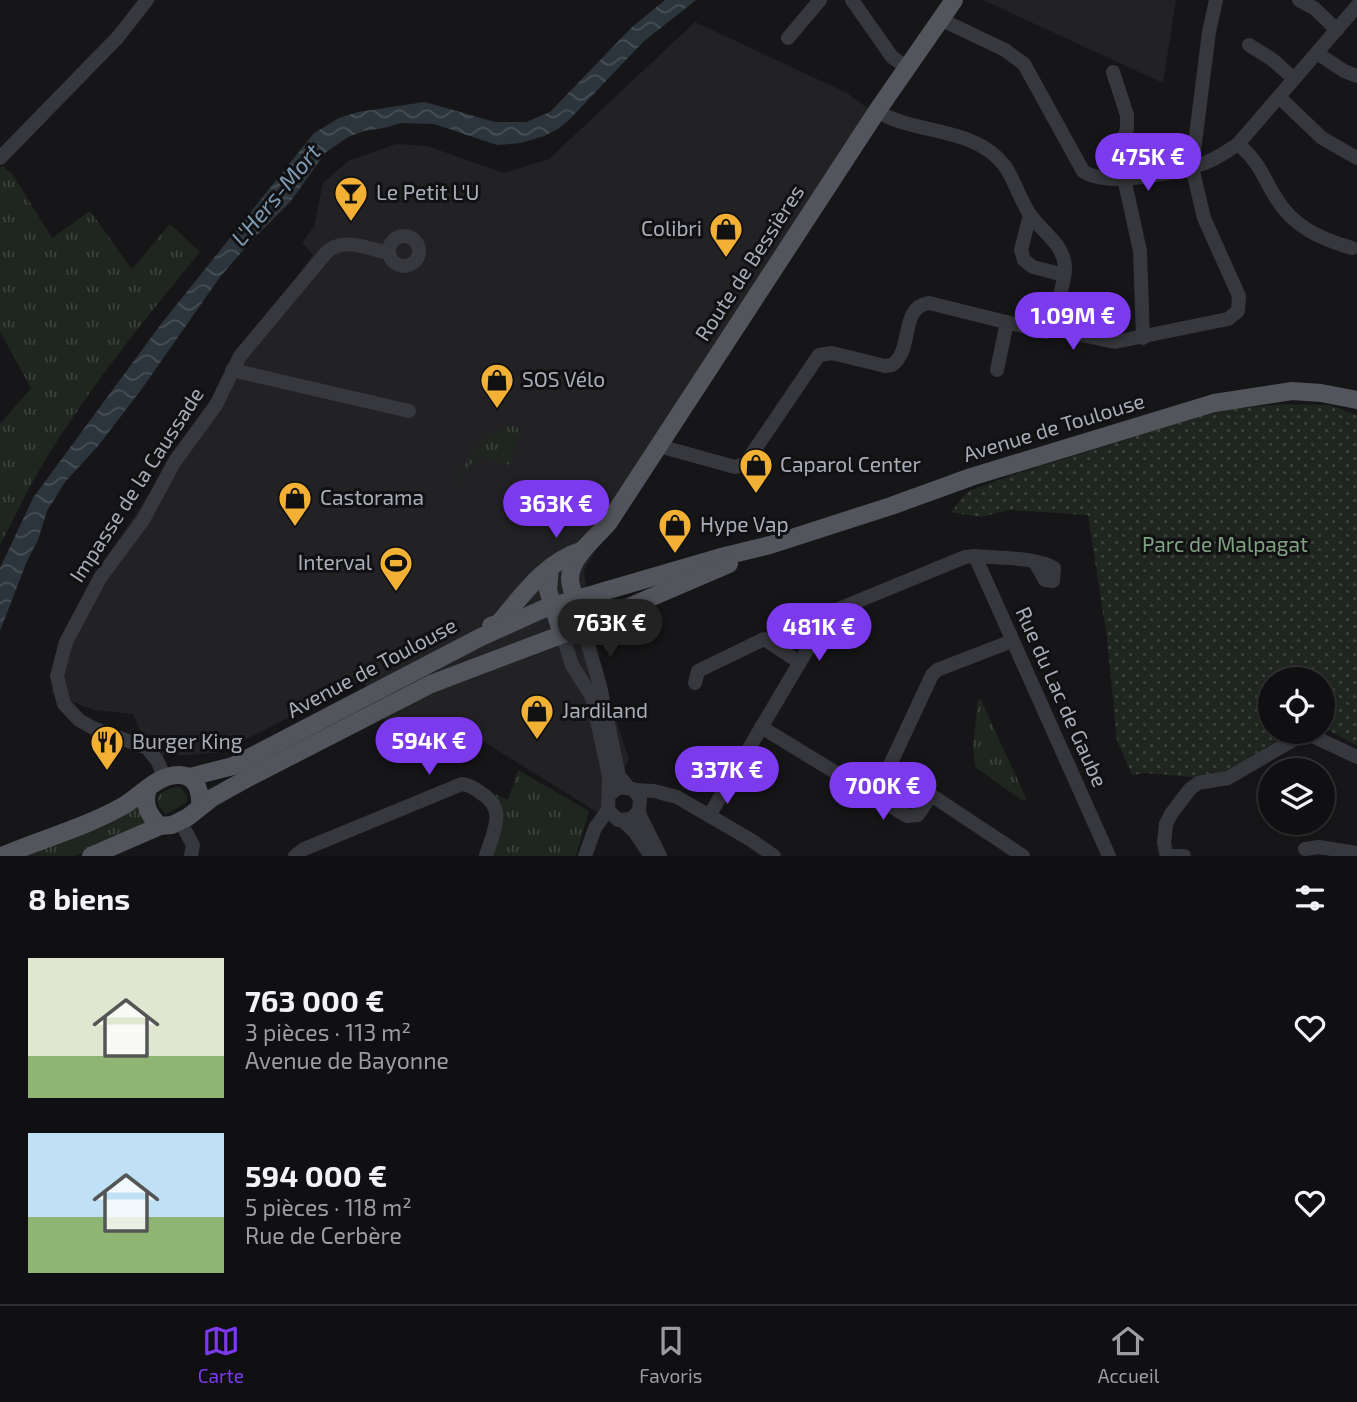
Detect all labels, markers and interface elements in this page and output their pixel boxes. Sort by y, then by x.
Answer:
pin: 475K € [1091,134,1205,193]
water label: L'Hers-Mort [225,138,326,251]
text: 475K € [1111,142,1185,170]
bar icon: Le Petit L'U [332,174,370,223]
place label: Le Petit L'U [376,179,480,204]
street label: Route de Bessières [689,180,808,345]
shop icon: Colibri [707,210,745,259]
place label: Colibri [641,215,702,240]
pin: 1.09M € [1008,292,1138,352]
text: 1.09M € [1031,301,1115,329]
shop icon: SOS Vélo [478,361,516,410]
place label: SOS Vélo [522,366,605,391]
street label: Impasse de la Caussade [63,382,208,586]
street label: Avenue de Toulouse [960,387,1147,466]
shop icon: Caparol Center [737,446,775,495]
place label: Caparol Center [780,451,921,476]
shop icon: Castorama [276,479,314,528]
pin: 363K € [499,480,613,540]
place label: Castorama [320,484,424,509]
text: 363K € [519,489,593,517]
shop icon: Hype Vap [656,506,694,555]
place label: Hype Vap [700,511,789,536]
park label: Parc de Malpagat [1142,531,1308,556]
sports icon: Interval [377,544,415,593]
place label: Interval [298,549,373,574]
pin: 763K € [553,600,667,659]
street label: Rue du Lac de Gaube [1011,602,1113,790]
pin: 481K € [762,604,876,663]
text: 763K € [574,608,646,636]
street label: Avenue de Toulouse [282,611,460,722]
text: 481K € [782,612,856,640]
map controls [1258,667,1335,835]
button: locate [1258,667,1335,744]
shop icon: Jardiland [518,692,556,741]
place label: Jardiland [562,697,648,722]
pin: 594K € [372,718,486,777]
restaurant icon: Burger King [88,723,126,772]
text: 594K € [391,726,467,754]
place label: Burger King [132,728,243,753]
pin: 337K € [670,746,784,806]
text: 337K € [691,755,763,783]
button: layers [1258,758,1335,835]
pin: 700K € [826,762,940,822]
text: 700K € [845,771,921,799]
icon: filters [1291,879,1329,917]
text: 8 biens [28,880,130,916]
text: 763 000 € [245,982,385,1018]
icon: home [84,986,168,1070]
icon: heart [1291,1009,1329,1047]
text: 3 pièces · 113 m² [245,1018,411,1046]
text: Avenue de Bayonne [245,1046,449,1074]
text: 594 000 € [245,1157,387,1193]
icon: home [84,1161,168,1245]
icon: heart [1291,1184,1329,1222]
text: 5 pièces · 118 m² [245,1193,412,1221]
text: Rue de Cerbère [245,1221,402,1249]
tab: Carte [198,1322,244,1387]
tab: Favoris [639,1322,702,1387]
tab: Accueil [1098,1322,1159,1387]

